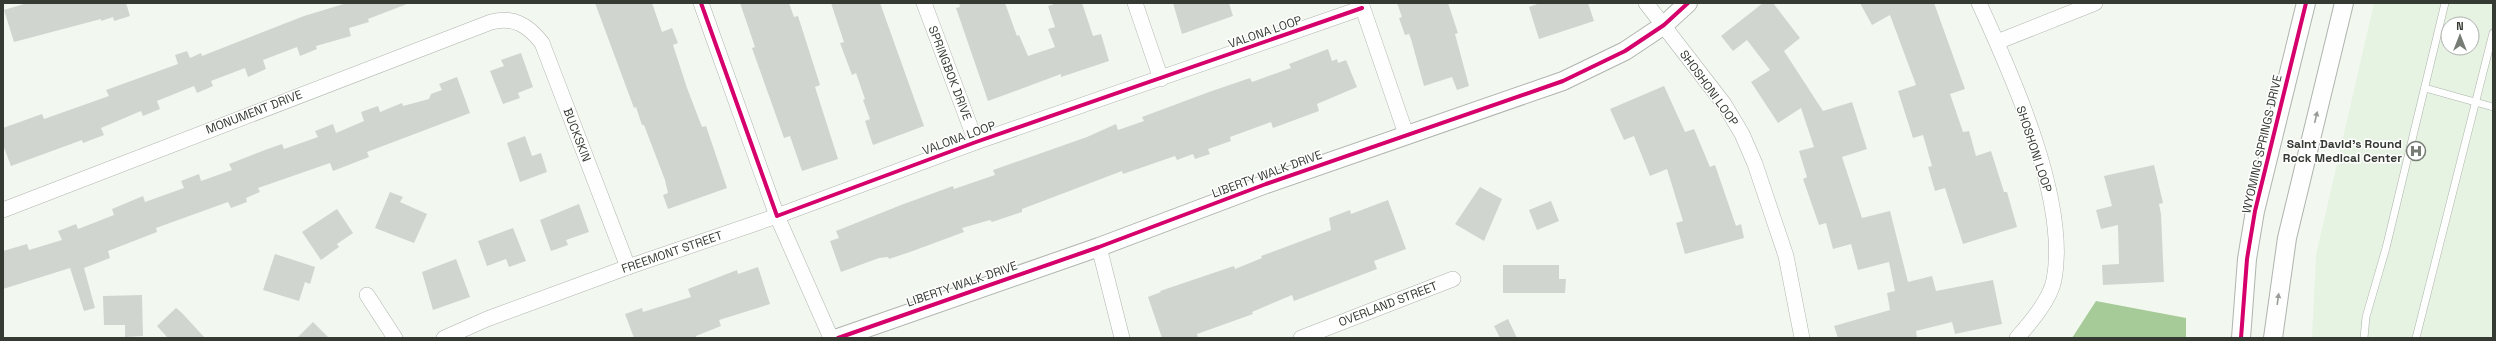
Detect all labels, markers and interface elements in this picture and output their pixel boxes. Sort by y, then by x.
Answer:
street label: VALONA LOOP [1226,12,1304,52]
north arrow [2440,16,2480,56]
text: N [2456,19,2464,33]
street label: SPRINGBOK DRIVE [925,23,975,123]
street label: SHOSHONI LOOP [1676,47,1742,129]
street label: WYOMING SPRINGS DRIVE [2238,73,2286,215]
street label: MONUMENT DRIVE [204,86,305,138]
street label: SHOSHONI LOOP [2012,104,2056,194]
street label: BUCKSKIN [559,106,595,164]
one-way arrow [2313,111,2319,123]
street label: VALONA LOOP [920,117,998,159]
place label: Saint David's Round Rock Medical Center [2283,136,2402,166]
hospital icon: Saint David's Round Rock Medical Center [2405,140,2427,162]
street label: LIBERTY WALK DRIVE [1210,147,1325,201]
street label: FREEMONT STREET [619,227,725,277]
street label: LIBERTY WALK DRIVE [904,257,1020,310]
street label: OVERLAND STREET [1336,278,1440,330]
one-way arrow [2275,293,2281,305]

